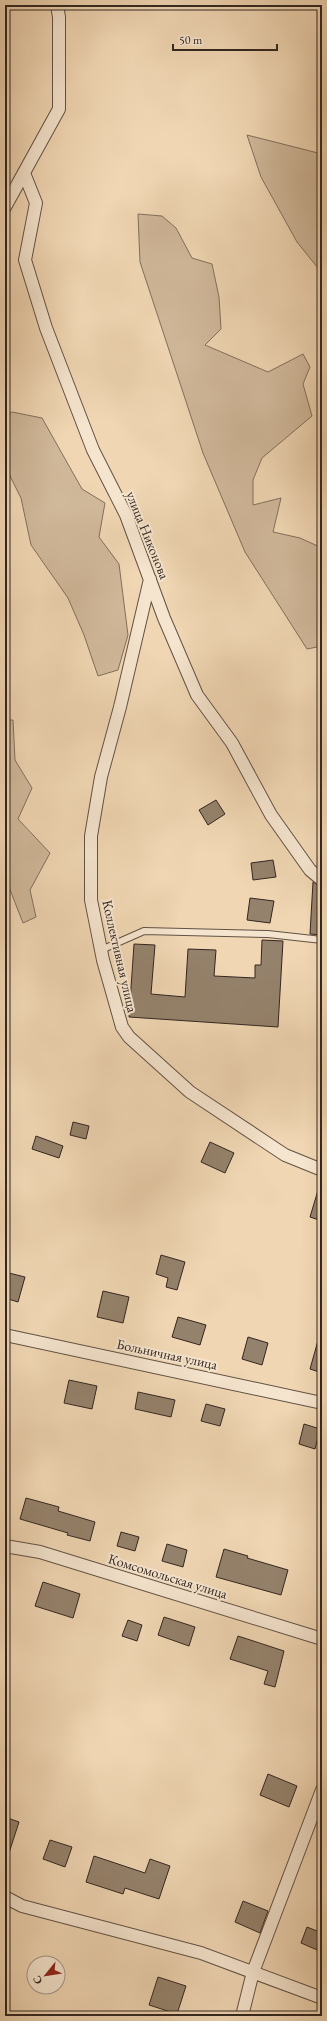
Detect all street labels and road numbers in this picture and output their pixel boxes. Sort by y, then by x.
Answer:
street label: улица Никонова [122,488,174,582]
street label: Коллективная улица [98,898,142,1014]
street label: Больничная улица [115,1335,219,1374]
street label: Комсомольская улица [106,1549,230,1603]

